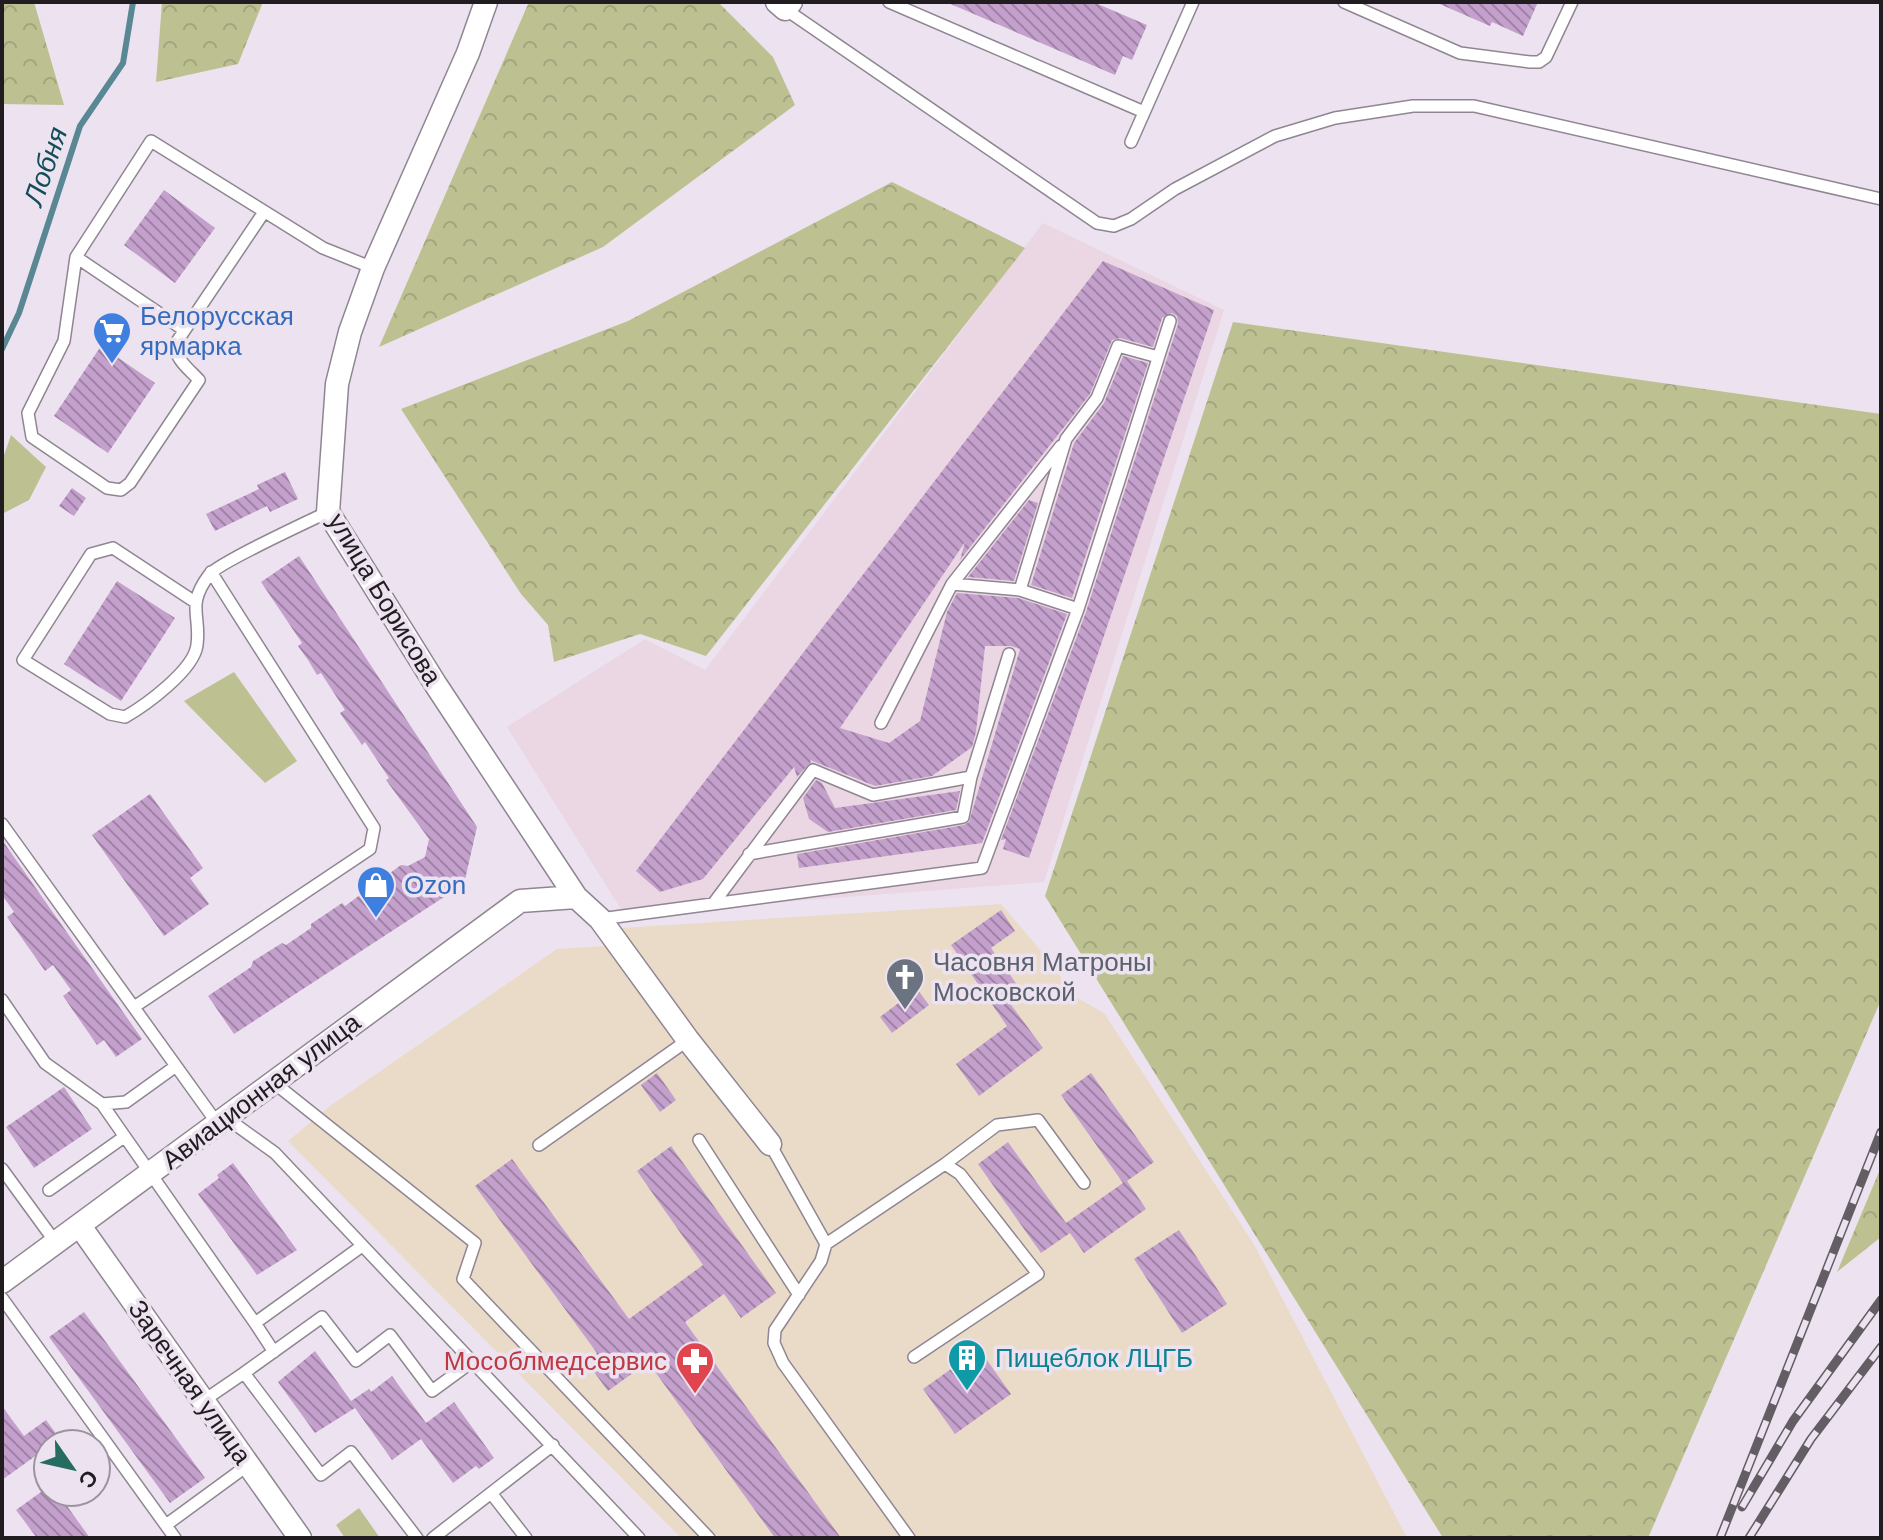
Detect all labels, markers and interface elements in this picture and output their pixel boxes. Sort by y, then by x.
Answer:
water label: Лобня [17,123,73,211]
place label: Белорусская ярмарка [140,301,294,361]
supermarket icon: Белорусская ярмарка [91,310,133,365]
street label: улица Борисова [322,508,448,691]
shop icon: Ozon [355,864,397,919]
place label: Ozon [404,870,466,900]
place label: Часовня Матроны Московской [933,947,1152,1007]
church icon: Часовня Матроны Московской [884,956,926,1011]
street label: Авиационная улица [156,1006,366,1175]
street label: Заречная улица [122,1294,258,1470]
building icon: Пищеблок ЛЦГБ [946,1337,988,1392]
pharmacy icon: Мособлмедсервис [674,1340,716,1395]
place label: Пищеблок ЛЦГБ [995,1343,1193,1373]
place label: Мособлмедсервис [444,1346,667,1376]
north arrow [32,1428,112,1508]
text: С [73,1465,103,1493]

